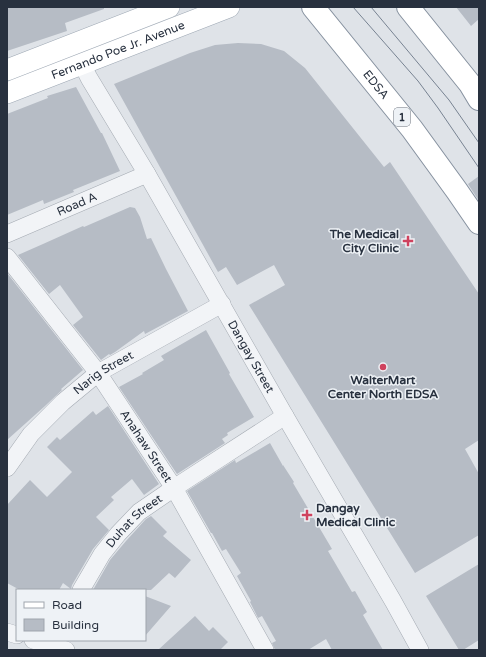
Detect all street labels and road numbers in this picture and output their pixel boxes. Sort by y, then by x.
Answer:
street label: Fernando Poe Jr. Avenue [49,18,187,82]
street label: EDSA [360,67,392,102]
road number: 1 [394,108,410,126]
street label: Road A [55,189,99,219]
street label: Dangay Street [225,318,277,396]
street label: Narig Street [71,348,136,397]
street label: Anahaw Street [117,407,175,485]
street label: Duhat Street [103,491,165,550]

